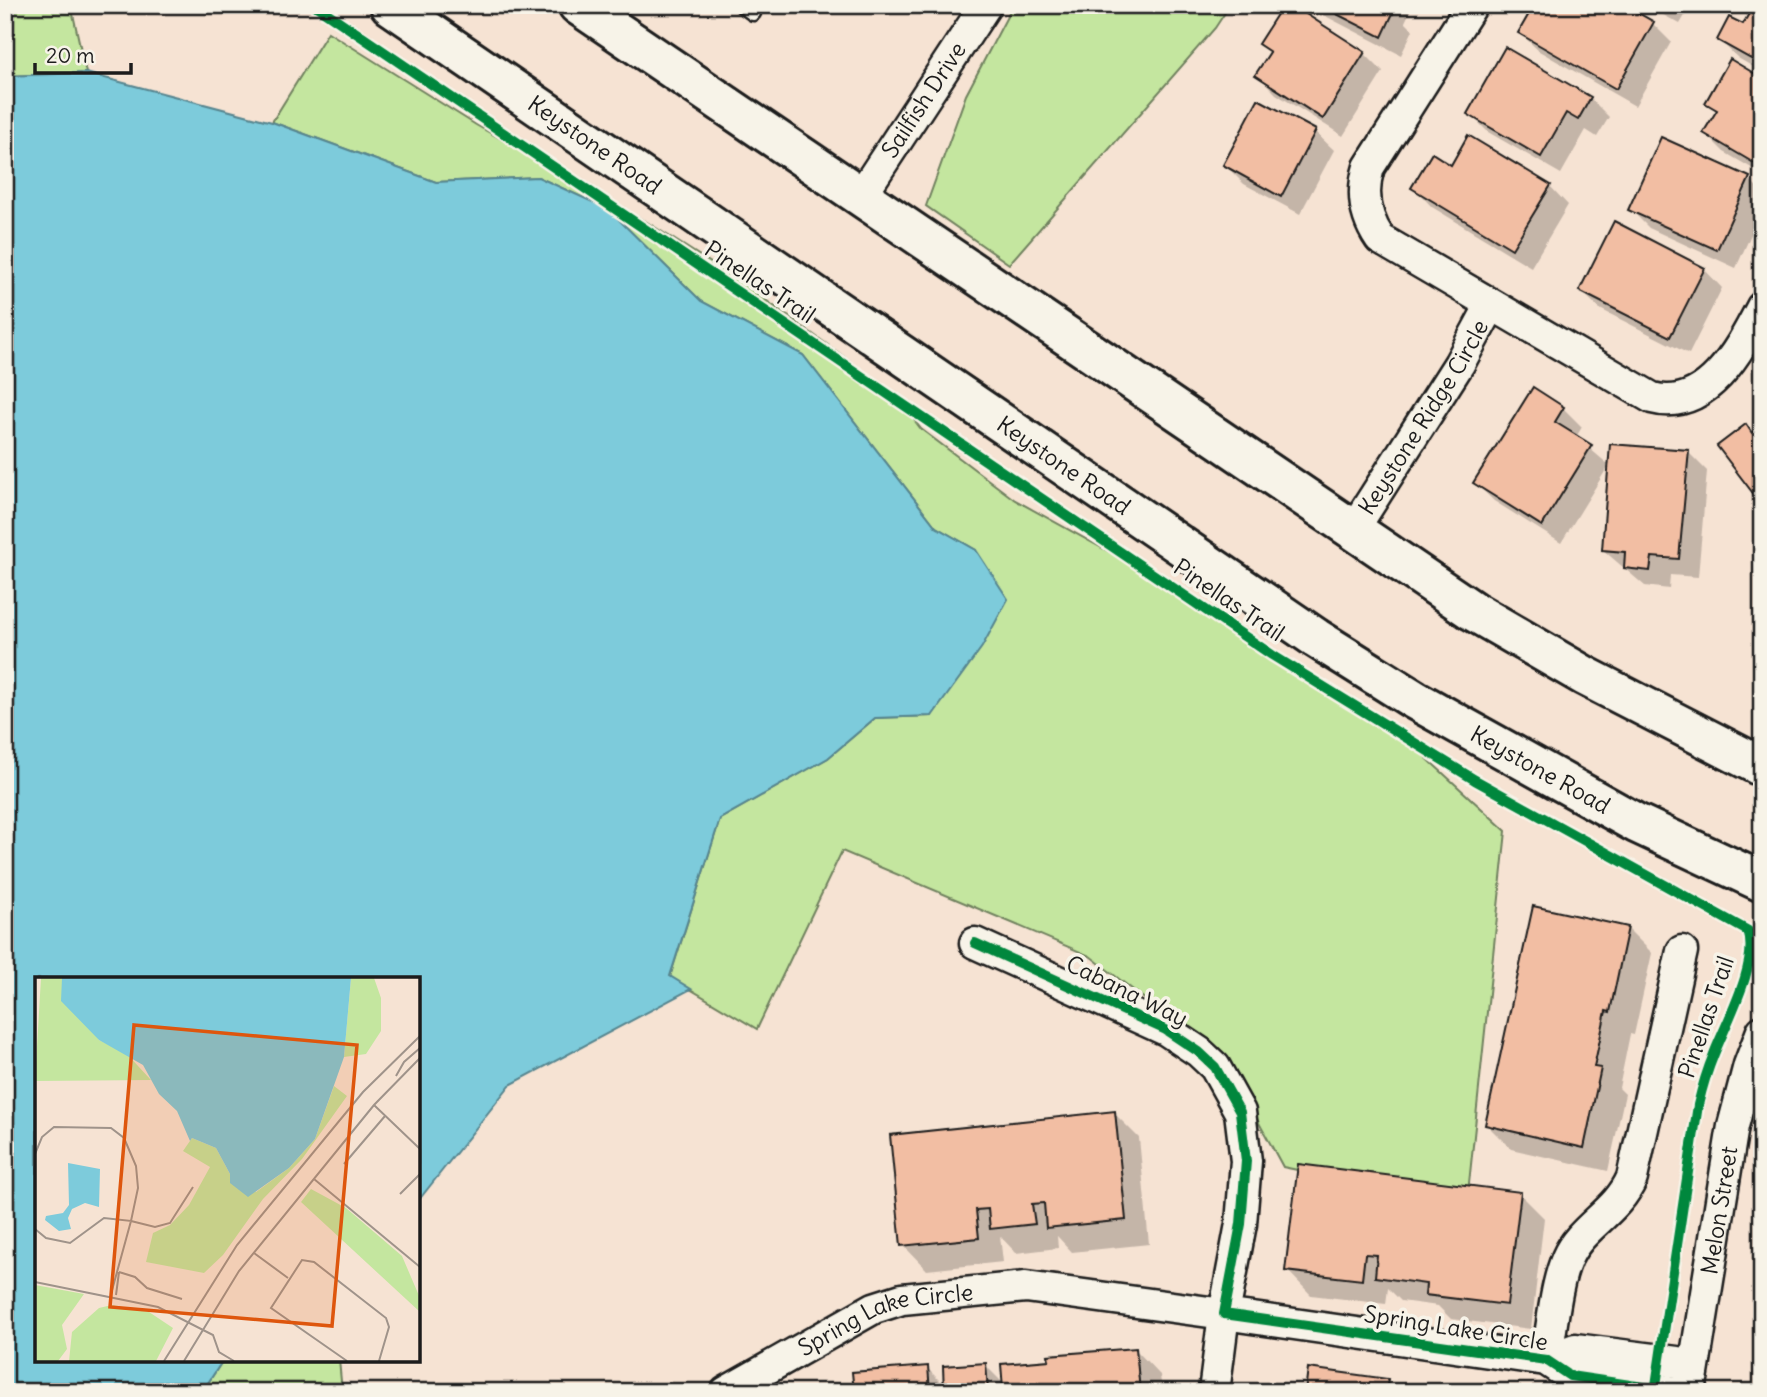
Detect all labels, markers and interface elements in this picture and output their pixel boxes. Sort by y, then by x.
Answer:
scale bar [35,32,131,76]
street label: Sailfish Drive [875,36,972,163]
text: 20 m [46,42,95,69]
street label: Keystone Road [523,89,667,200]
street label: Pinellas Trail [699,234,821,329]
street label: Keystone Ridge Circle [1352,314,1494,520]
street label: Keystone Road [992,409,1136,521]
street label: Pinellas Trail [1168,552,1290,647]
street label: Keystone Road [1466,719,1616,820]
street label: Cabana Way [1062,949,1193,1033]
street label: Pinellas Trail [1671,952,1740,1082]
inset map [35,977,420,1362]
street label: Melon Street [1694,1144,1744,1276]
street label: Spring Lake Circle [793,1277,974,1362]
street label: Spring Lake Circle [1362,1299,1550,1356]

